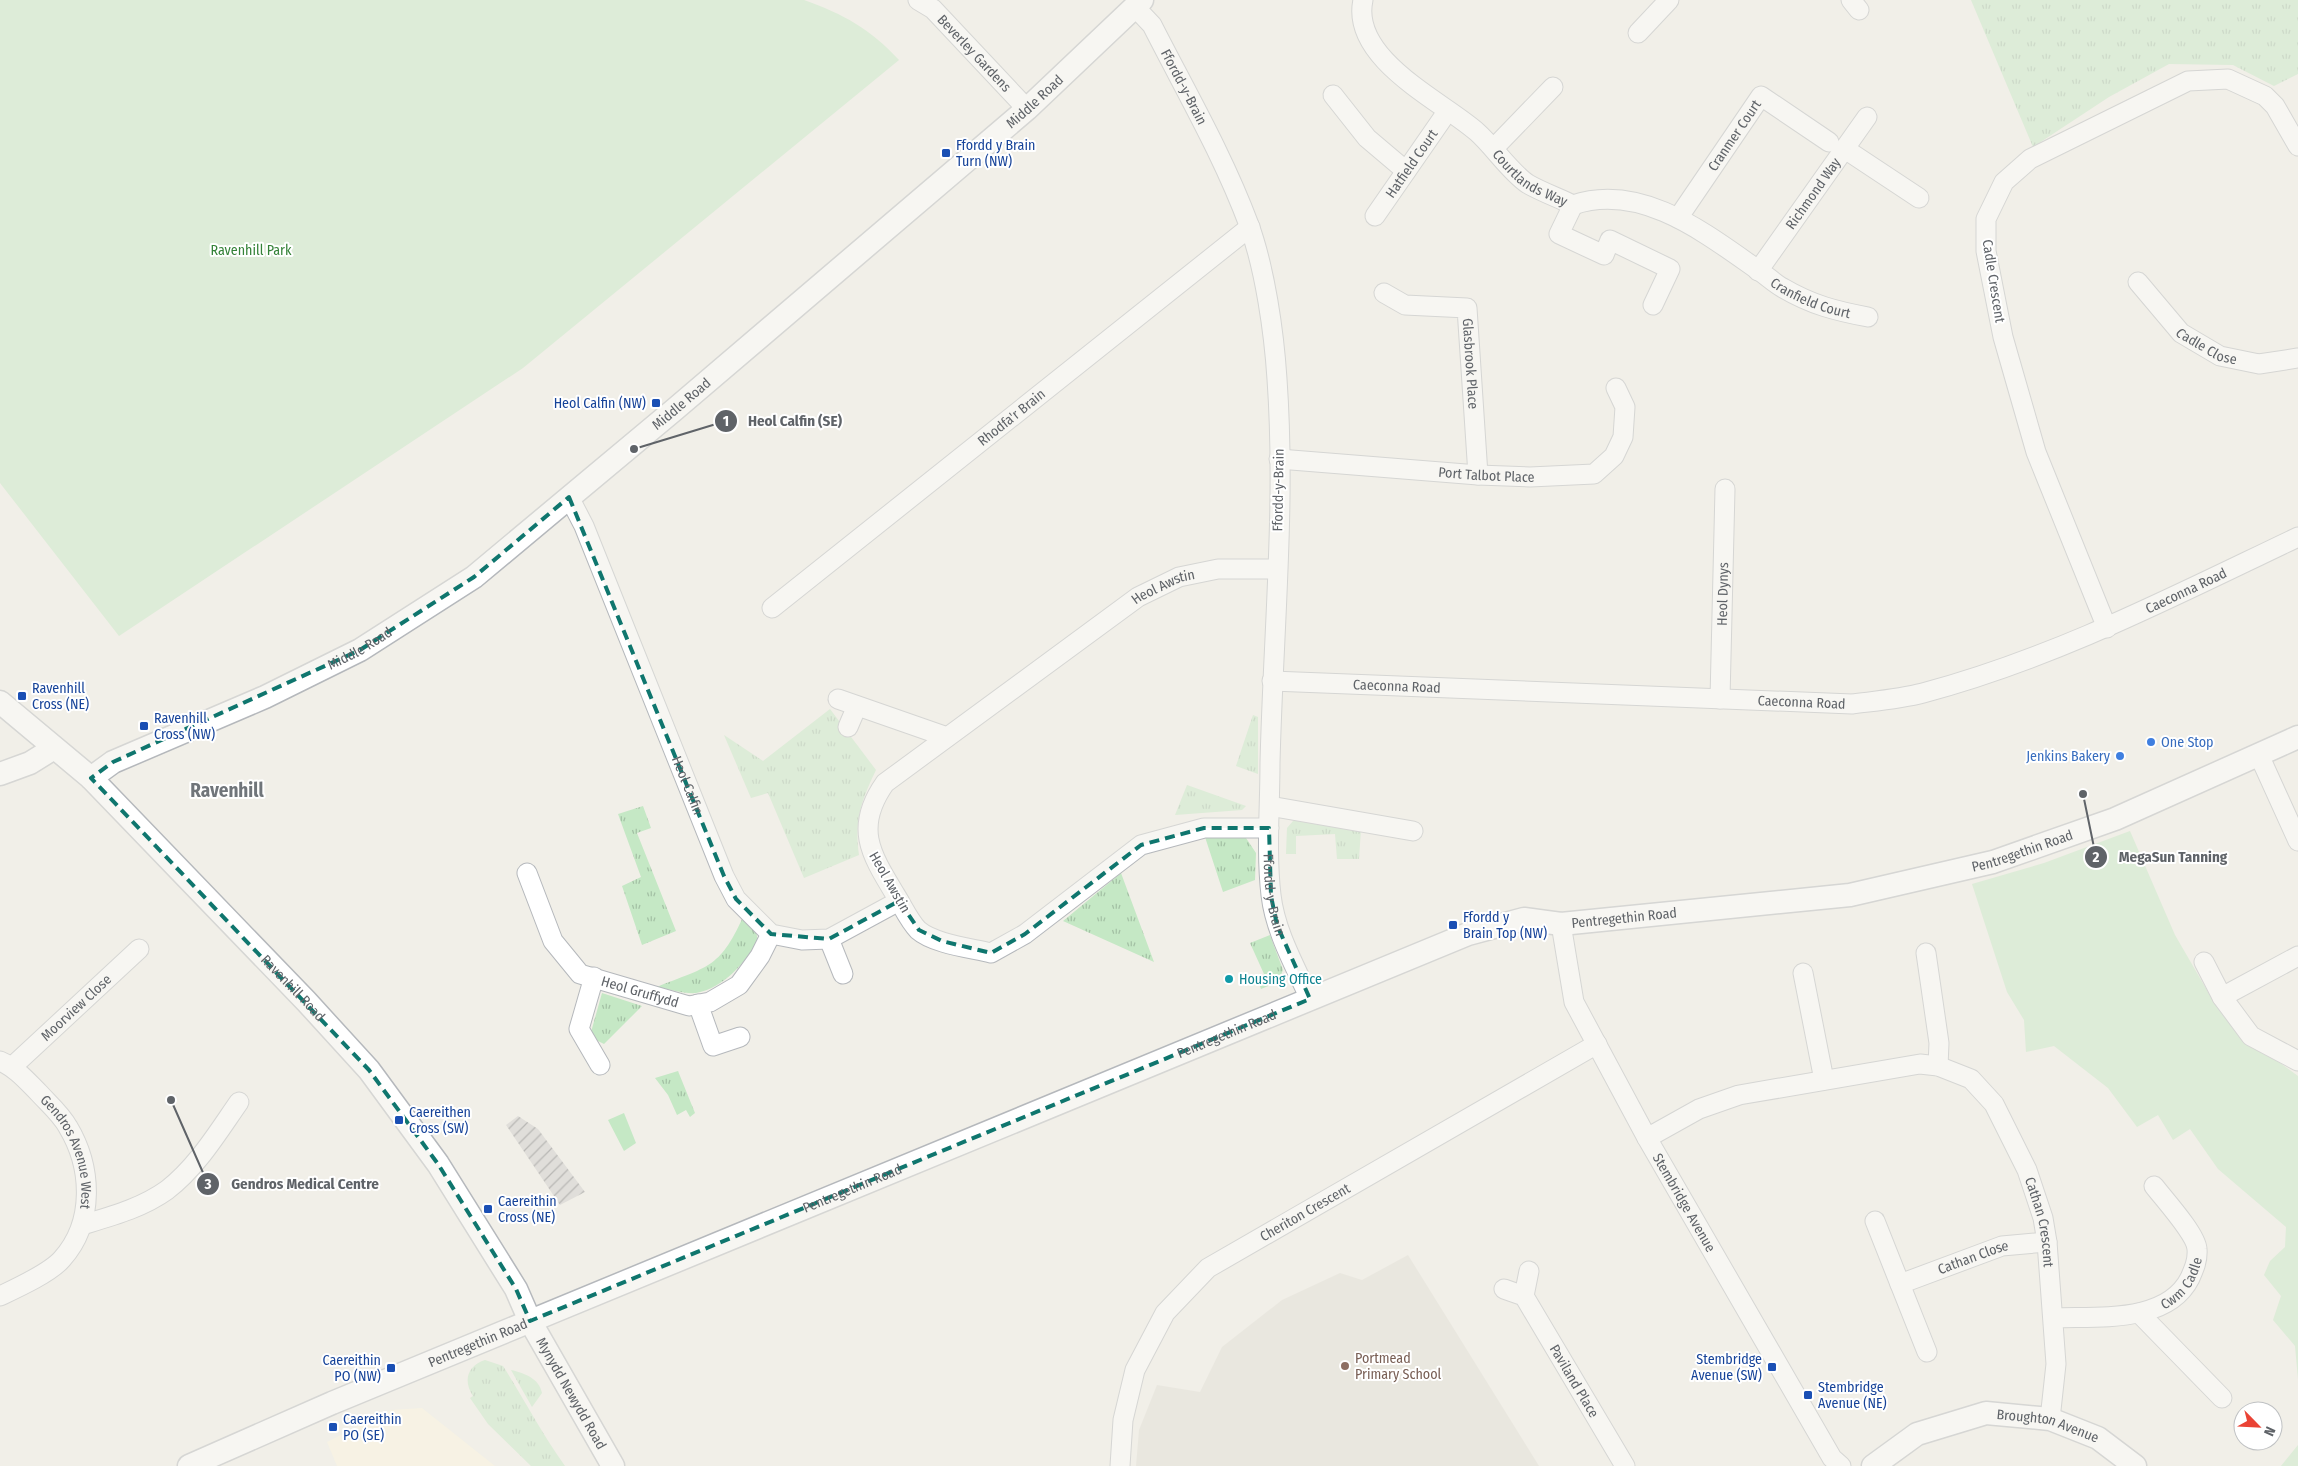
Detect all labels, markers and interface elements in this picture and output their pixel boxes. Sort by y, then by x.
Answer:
street label: Beverley Gardens [934,11,1014,96]
street label: Ffordd-y-Brain [1157,46,1211,128]
street label: Middle Road [1003,71,1067,132]
street label: Cranmer Court [1704,96,1765,175]
street label: Hatfield Court [1382,126,1442,201]
place label: Ffordd y Brain Turn (NW) [956,137,1035,170]
street label: Courtlands Way [1489,146,1571,211]
marker: Ffordd y Brain Turn (NW) [940,147,952,159]
street label: Richmond Way [1782,154,1845,233]
street label: Cadle Crescent [1979,238,2009,324]
park label: Ravenhill Park [210,242,292,259]
street label: Cranfield Court [1767,274,1852,322]
street label: Glasbrook Place [1459,318,1482,410]
street label: Cadle Close [2172,325,2238,368]
street label: Middle Road [649,375,714,434]
street label: Rhodfa'r Brain [974,386,1049,450]
place label: Heol Calfin (NW) [554,395,646,412]
marker: Heol Calfin (NW) [650,397,662,409]
callout: Heol Calfin (SE) [713,406,852,436]
text: 1 [723,412,729,430]
text: Heol Calfin (SE) [748,412,843,430]
street label: Ffordd-y-Brain [1269,448,1288,532]
street label: Port Talbot Place [1438,464,1535,486]
street label: Heol Dynys [1714,562,1732,626]
street label: Caeconna Road [2143,564,2230,617]
street label: Heol Awstin [1128,566,1196,608]
street label: Middle Road [325,624,395,674]
street label: Caeconna Road [1353,676,1441,697]
place label: Ravenhill Cross (NE) [32,680,89,713]
marker: Ravenhill Cross (NE) [16,690,28,702]
street label: Caeconna Road [1757,692,1846,713]
place label: Ravenhill Cross (NW) [154,710,215,743]
marker: Ravenhill Cross (NW) [138,720,150,732]
place label: One Stop [2161,734,2214,751]
marker: One Stop [2145,736,2157,748]
place label: Jenkins Bakery [2026,748,2111,765]
marker: Jenkins Bakery [2114,750,2126,762]
street label: Heol Calfin [668,754,707,817]
district label: Ravenhill [190,779,264,802]
street label: Pentregethin Road [1970,827,2075,876]
callout: MegaSun Tanning [2083,842,2237,872]
text: 2 [2092,848,2100,866]
text: MegaSun Tanning [2119,848,2228,866]
street label: Heol Awstin [865,849,914,916]
street label: Ffordd-y-Brain [1260,854,1289,938]
street label: Pentregethin Road [1571,904,1678,932]
place label: Ffordd y Brain Top (NW) [1463,909,1547,942]
marker: Ffordd y Brain Top (NW) [1447,919,1459,931]
street label: Ravenhill Road [257,952,328,1025]
street label: Moorview Close [38,971,115,1045]
place label: Housing Office [1239,971,1322,988]
street label: Heol Gruffydd [599,973,681,1012]
marker: Housing Office [1223,973,1235,985]
street label: Pentregethin Road [1175,1006,1279,1062]
street label: Gendros Avenue West [37,1092,95,1211]
place label: Caereithen Cross (SW) [409,1104,471,1137]
marker: Caereithen Cross (SW) [393,1114,405,1126]
street label: Stembridge Avenue [1649,1150,1719,1255]
street label: Pentregethin Road [800,1161,904,1217]
callout: Gendros Medical Centre [196,1169,389,1199]
text: 3 [203,1175,212,1193]
text: Gendros Medical Centre [231,1175,379,1193]
street label: Cathan Crescent [2021,1175,2057,1268]
street label: Cheriton Crescent [1257,1180,1354,1245]
place label: Caereithin Cross (NE) [498,1193,557,1226]
marker: Caereithin Cross (NE) [482,1203,494,1215]
street label: Cathan Close [1935,1237,2009,1278]
street label: Cwm Cadle [2158,1256,2206,1313]
street label: Pentregethin Road [426,1315,530,1371]
street label: Mynydd Newydd Road [532,1335,610,1453]
street label: Paviland Place [1546,1342,1602,1421]
place label: Portmead Primary School [1355,1350,1442,1383]
place label: Stembridge Avenue (SW) [1691,1351,1762,1384]
place label: Caereithin PO (NW) [322,1352,381,1385]
marker: Portmead Primary School [1339,1360,1351,1372]
marker: Stembridge Avenue (SW) [1766,1361,1778,1373]
marker: Caereithin PO (NW) [385,1362,397,1374]
place label: Stembridge Avenue (NE) [1818,1379,1887,1412]
marker: Stembridge Avenue (NE) [1802,1389,1814,1401]
north arrow [2233,1401,2283,1451]
street label: Broughton Avenue [1996,1406,2101,1446]
place label: Caereithin PO (SE) [343,1411,402,1444]
marker: Caereithin PO (SE) [327,1421,339,1433]
text: N [2260,1424,2279,1438]

